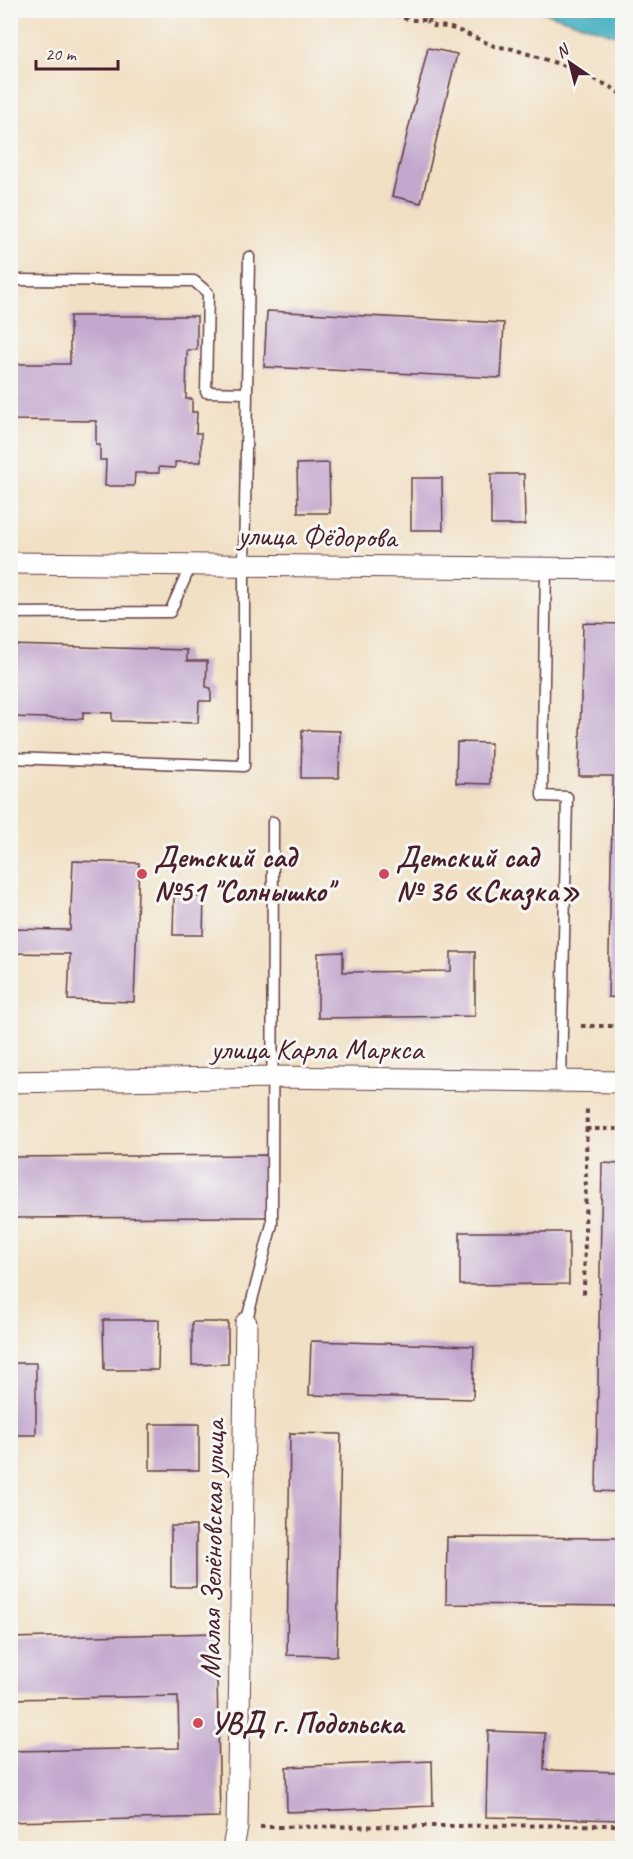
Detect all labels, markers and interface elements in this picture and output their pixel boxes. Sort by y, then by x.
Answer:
scale bar [36,33,118,71]
north arrow [540,33,600,93]
text: N [552,39,574,63]
text: 20 m [45,43,78,65]
street label: улица Фёдорова [235,516,399,556]
place label: Детский сад №51 "Солнышко" [154,838,340,910]
place label: Детский сад № 36 «Сказка» [396,838,580,911]
marker: Детский сад №51 "Солнышко" [135,867,149,881]
marker: Детский сад № 36 «Сказка» [377,867,391,881]
street label: улица Карла Маркса [209,1030,425,1068]
street label: Малая Зелёновская улица [191,1417,233,1679]
place label: УВД г. Подольска [210,1704,406,1742]
marker: УВД г. Подольска [191,1716,205,1730]

